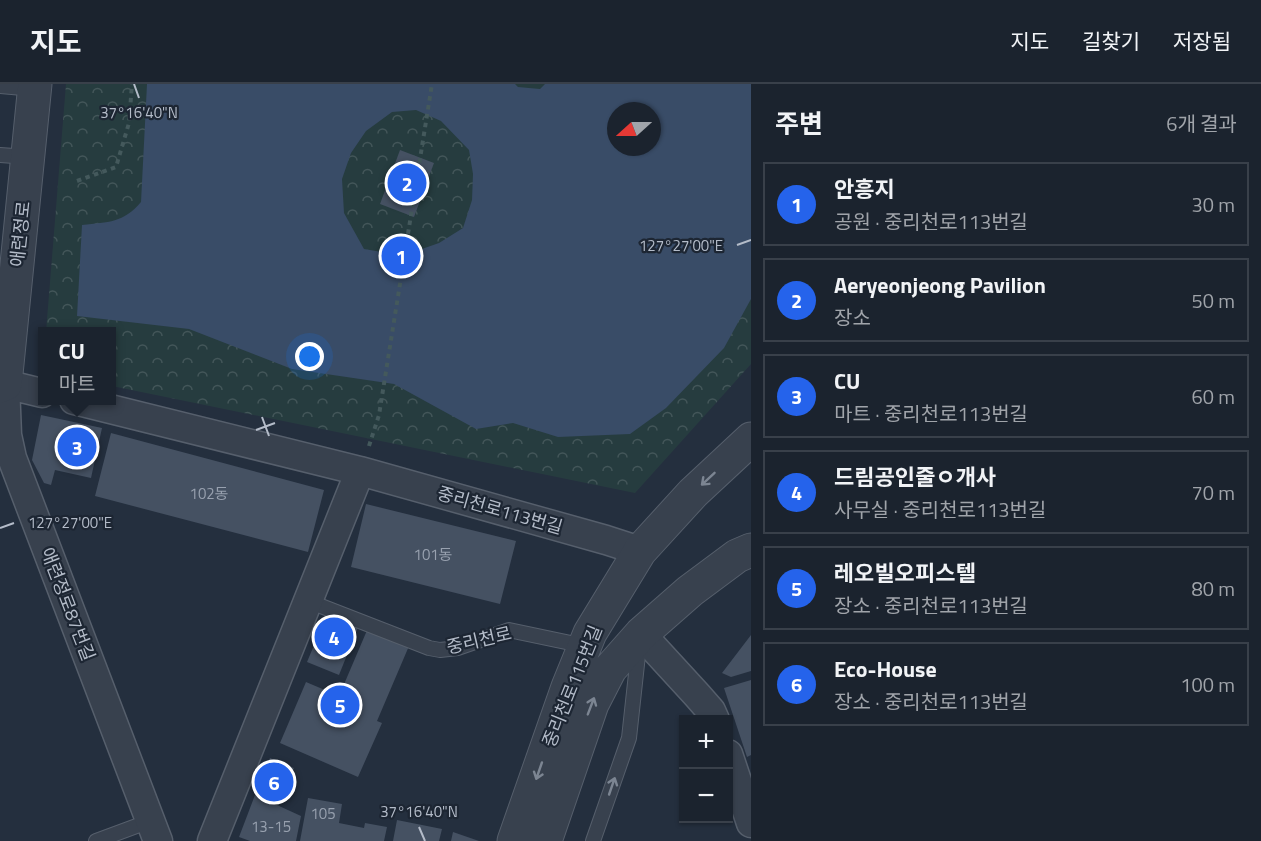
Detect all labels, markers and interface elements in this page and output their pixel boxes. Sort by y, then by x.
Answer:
text: 지도 [30,20,82,63]
text: 지도 [1010,25,1049,57]
text: 길찾기 [1082,25,1140,57]
text: 저장됨 [1173,25,1231,57]
text: 37°16'40"N [100,101,178,124]
north arrow [607,102,661,156]
text: 주변 [775,104,823,143]
text: 6개 결과 [1166,108,1237,139]
pin: 2 [388,160,426,206]
text: 안흥지 [834,172,895,206]
text: 1 [791,189,802,220]
text: 30 m [1191,189,1235,220]
street label: 애련정로 [3,200,37,268]
text: 공원 · 중리천로113번길 [834,206,1028,237]
pin: 1 [382,234,420,279]
text: 127°27'00"E [639,234,723,257]
text: Aeryeonjeong Pavilion [834,268,1046,302]
text: 2 [791,285,802,316]
text: 50 m [1191,285,1235,316]
text: 장소 [834,302,871,333]
popup [38,327,116,405]
text: CU [59,334,85,368]
your location [295,342,324,371]
text: CU [834,364,860,398]
text: 마트 [59,368,95,399]
text: 3 [791,381,802,412]
text: 60 m [1191,381,1235,412]
text: 마트 · 중리천로113번길 [834,398,1028,429]
pin: 3 [58,424,97,470]
text: 드림공인줄ㅇ개사 [834,460,996,494]
one-way arrow [701,472,716,486]
text: 4 [791,477,802,508]
text: 70 m [1191,477,1235,508]
street label: 중리천로113번길 [434,479,566,541]
house number: 102동 [189,482,229,505]
text: 사무실 · 중리천로113번길 [834,494,1046,525]
text: 127°27'00"E [28,511,112,534]
street label: 애련정로87번길 [34,543,102,665]
house number: 101동 [413,543,453,566]
text: 레오빌오피스텔 [834,556,976,590]
text: 5 [791,573,802,604]
text: 80 m [1191,573,1235,604]
text: 장소 · 중리천로113번길 [834,590,1028,621]
pin: 4 [314,614,354,660]
street label: 중리천로 [444,619,514,661]
street label: 중리천로115번길 [535,621,609,751]
text: Eco-House [834,652,937,686]
text: 6 [791,669,802,700]
text: 100 m [1180,669,1235,700]
pin: 5 [320,682,360,728]
text: 장소 · 중리천로113번길 [834,686,1028,717]
one-way arrow [586,697,597,716]
map controls [679,715,733,823]
button: + [679,715,733,769]
pin: 6 [254,760,294,804]
one-way arrow [532,761,543,779]
button: − [679,769,733,823]
one-way arrow [608,777,619,796]
text: 37°16'40"N [380,800,458,823]
house number: 105 [310,802,336,825]
house number: 13-15 [251,815,291,838]

